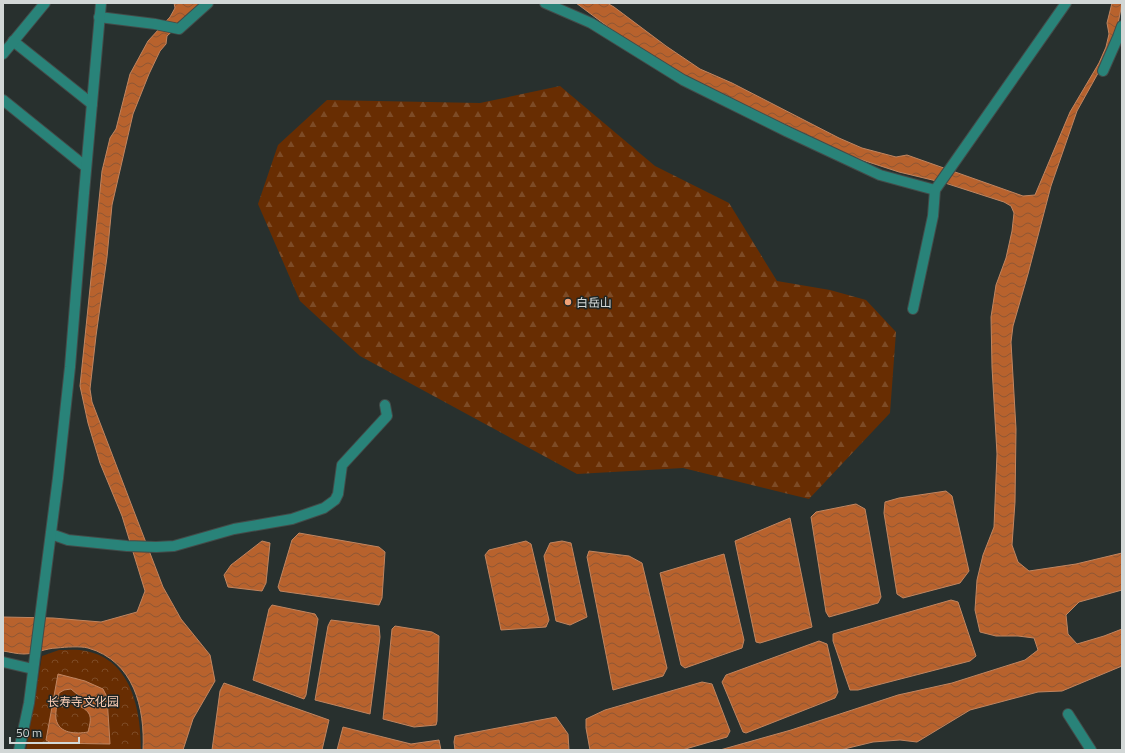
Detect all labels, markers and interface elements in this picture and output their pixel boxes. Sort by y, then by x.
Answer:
place label: 白岳山 [576,293,612,312]
marker: 白岳山 [563,297,573,307]
park label: 长寿寺文化园 [47,692,119,711]
scale bar [10,719,79,745]
text: 50 m [16,723,42,742]

